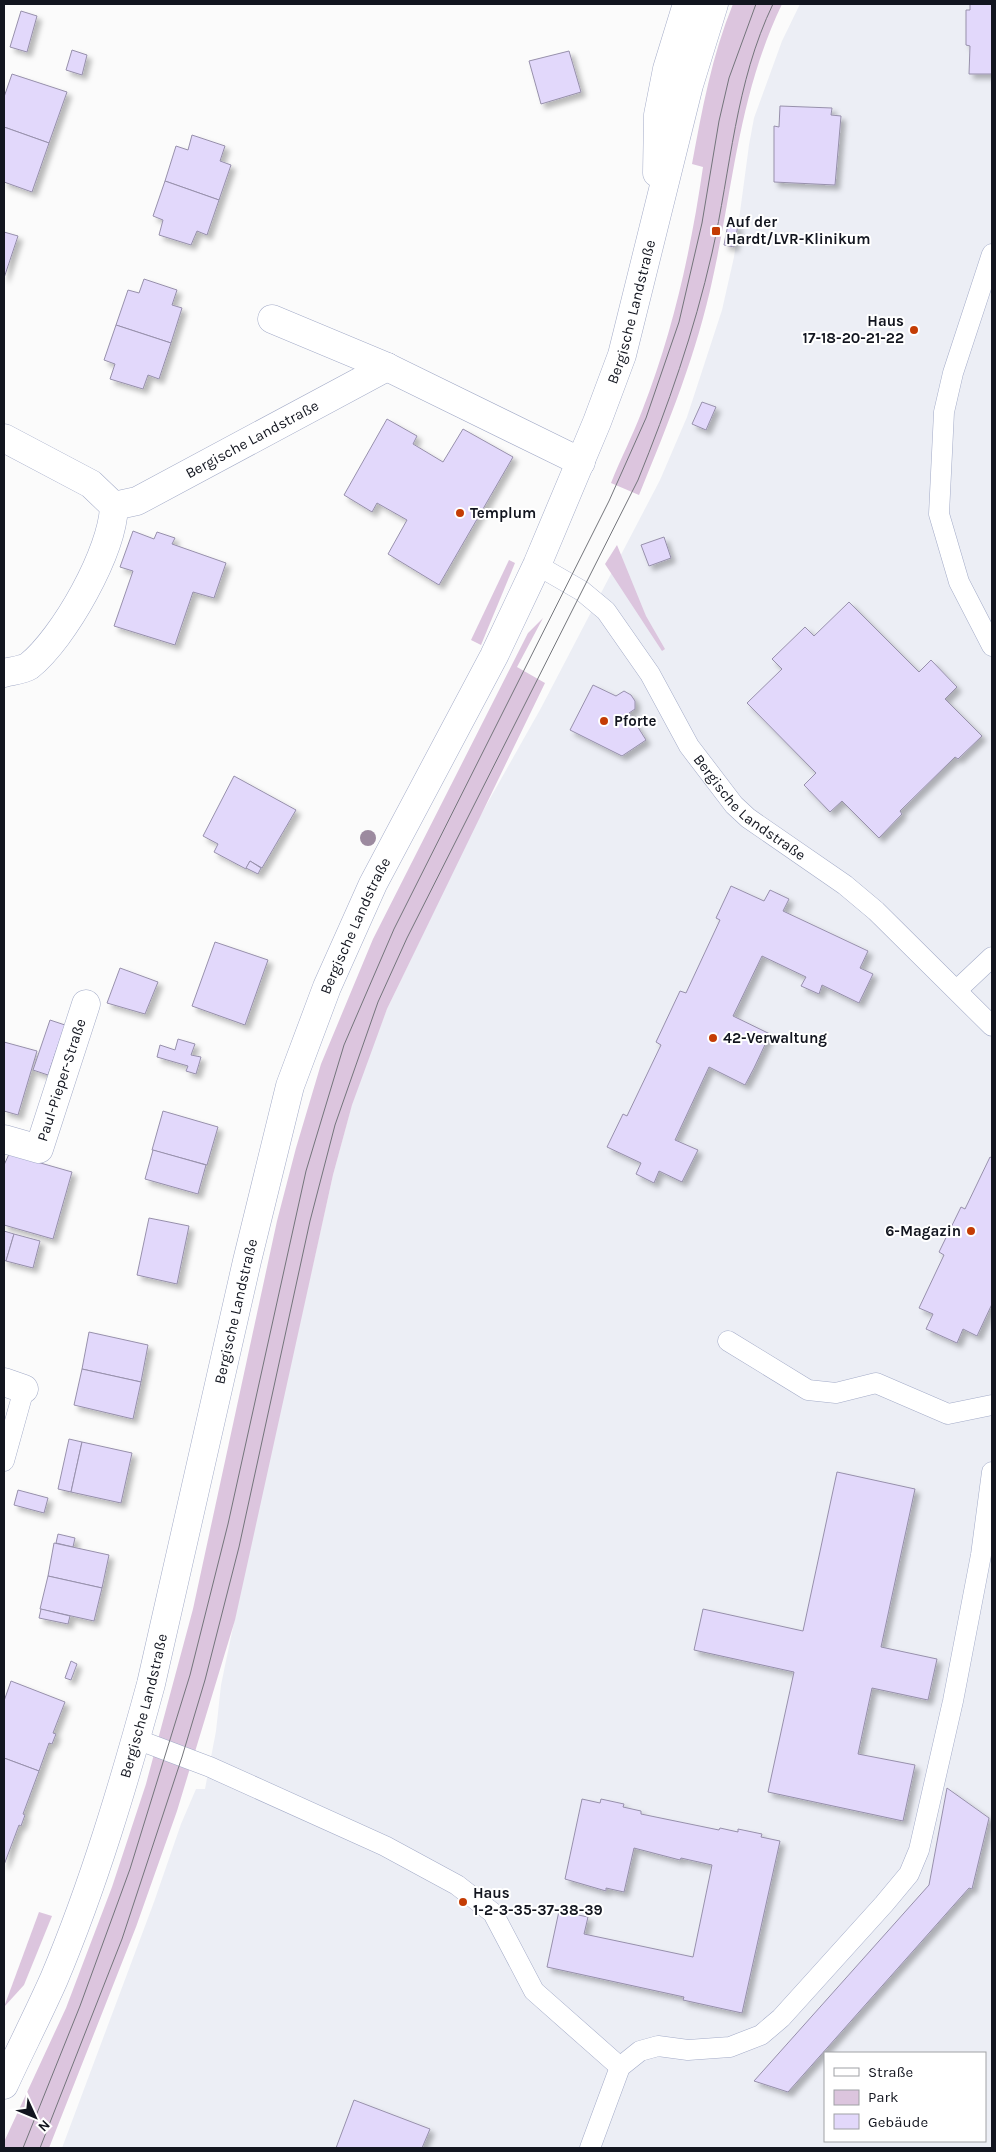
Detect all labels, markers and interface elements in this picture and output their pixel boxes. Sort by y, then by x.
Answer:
place label: Auf der Hardt/LVR-Klinikum [726,213,870,248]
marker: Auf der Hardt/LVR-Klinikum [710,225,722,237]
street label: Bergische Landstraße [603,238,659,386]
place label: Haus 17-18-20-21-22 [803,312,904,347]
marker: Haus 17-18-20-21-22 [908,324,920,336]
street label: Bergische Landstraße [182,396,322,482]
place label: Templum [470,504,536,522]
marker: Templum [454,507,466,519]
place label: Pforte [614,712,657,730]
marker: Pforte [598,715,610,727]
street label: Bergische Landstraße [690,751,809,864]
street label: Bergische Landstraße [316,854,394,997]
street label: Paul-Pieper-Straße [33,1016,90,1144]
place label: 42-Verwaltung [723,1029,827,1047]
marker: 42-Verwaltung [707,1032,719,1044]
place label: 6-Magazin [885,1222,961,1240]
marker: 6-Magazin [965,1225,977,1237]
street label: Bergische Landstraße [210,1237,261,1386]
street label: Bergische Landstraße [116,1632,171,1780]
place label: Haus 1-2-3-35-37-38-39 [473,1884,603,1919]
marker: Haus 1-2-3-35-37-38-39 [457,1896,469,1908]
legend [824,2052,986,2142]
text: Straße [868,2063,913,2081]
text: Park [868,2088,898,2106]
north arrow [10,2092,60,2142]
text: Gebäude [868,2113,928,2131]
text: N [34,2116,54,2135]

